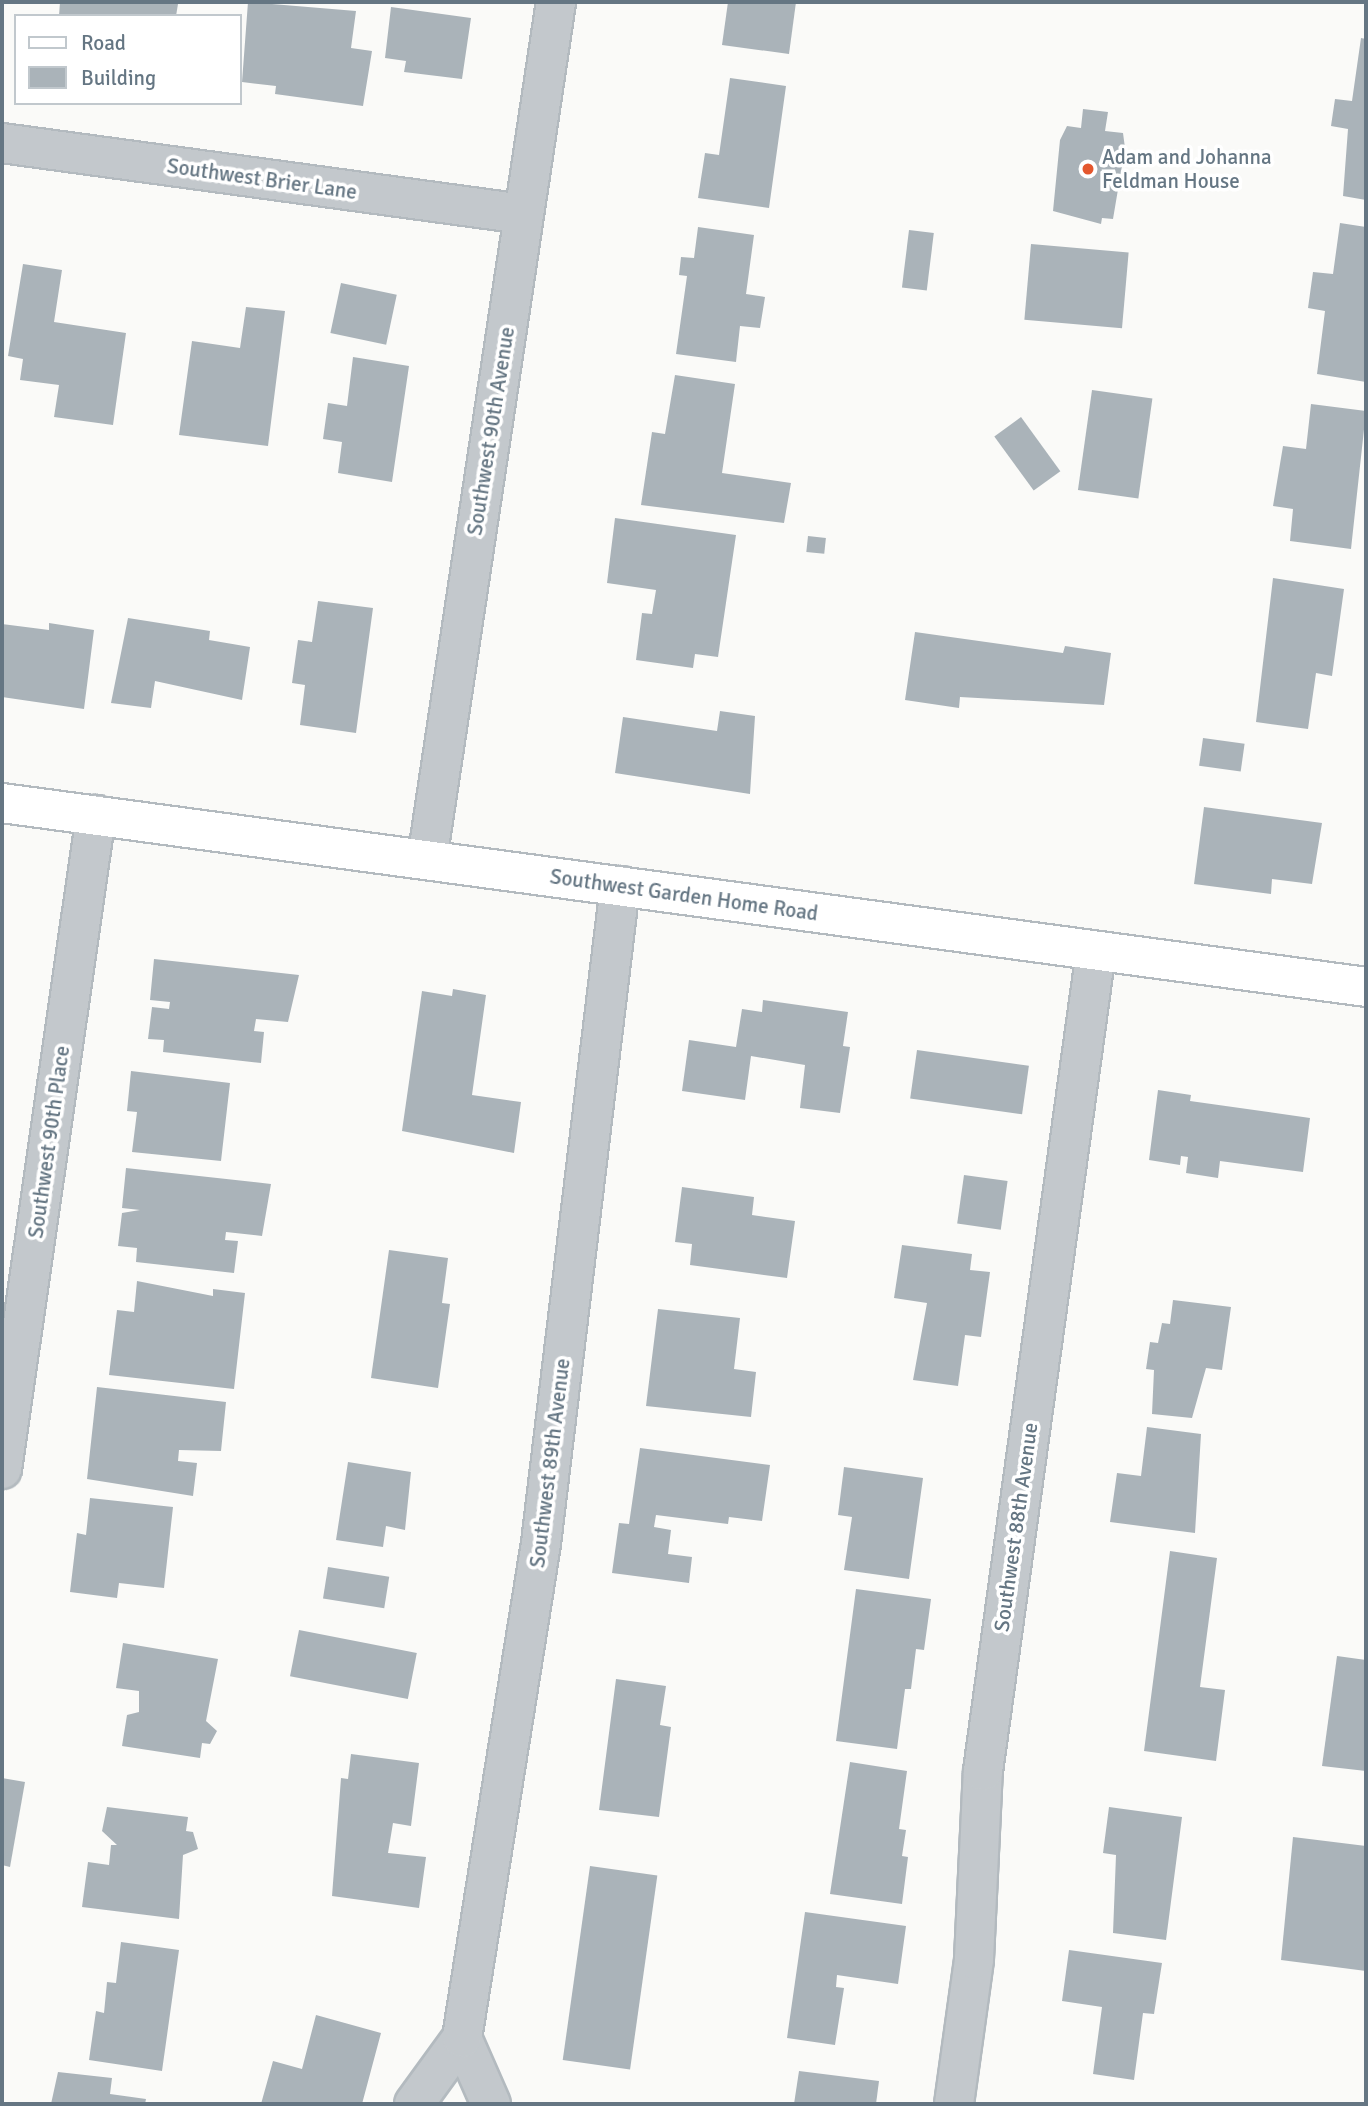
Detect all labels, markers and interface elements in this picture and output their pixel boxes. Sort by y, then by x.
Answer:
legend [14,14,242,105]
text: Road [81,30,126,56]
text: Building [81,65,156,91]
place label: Adam and Johanna Feldman House [1102,144,1272,194]
street label: Southwest Brier Lane [165,153,359,205]
marker: Adam and Johanna Feldman House [1080,161,1096,177]
street label: Southwest 90th Avenue [462,325,520,537]
street label: Southwest Garden Home Road [548,864,820,926]
street label: Southwest 90th Place [23,1044,75,1240]
street label: Southwest 89th Avenue [525,1357,575,1569]
street label: Southwest 88th Avenue [989,1421,1043,1633]

